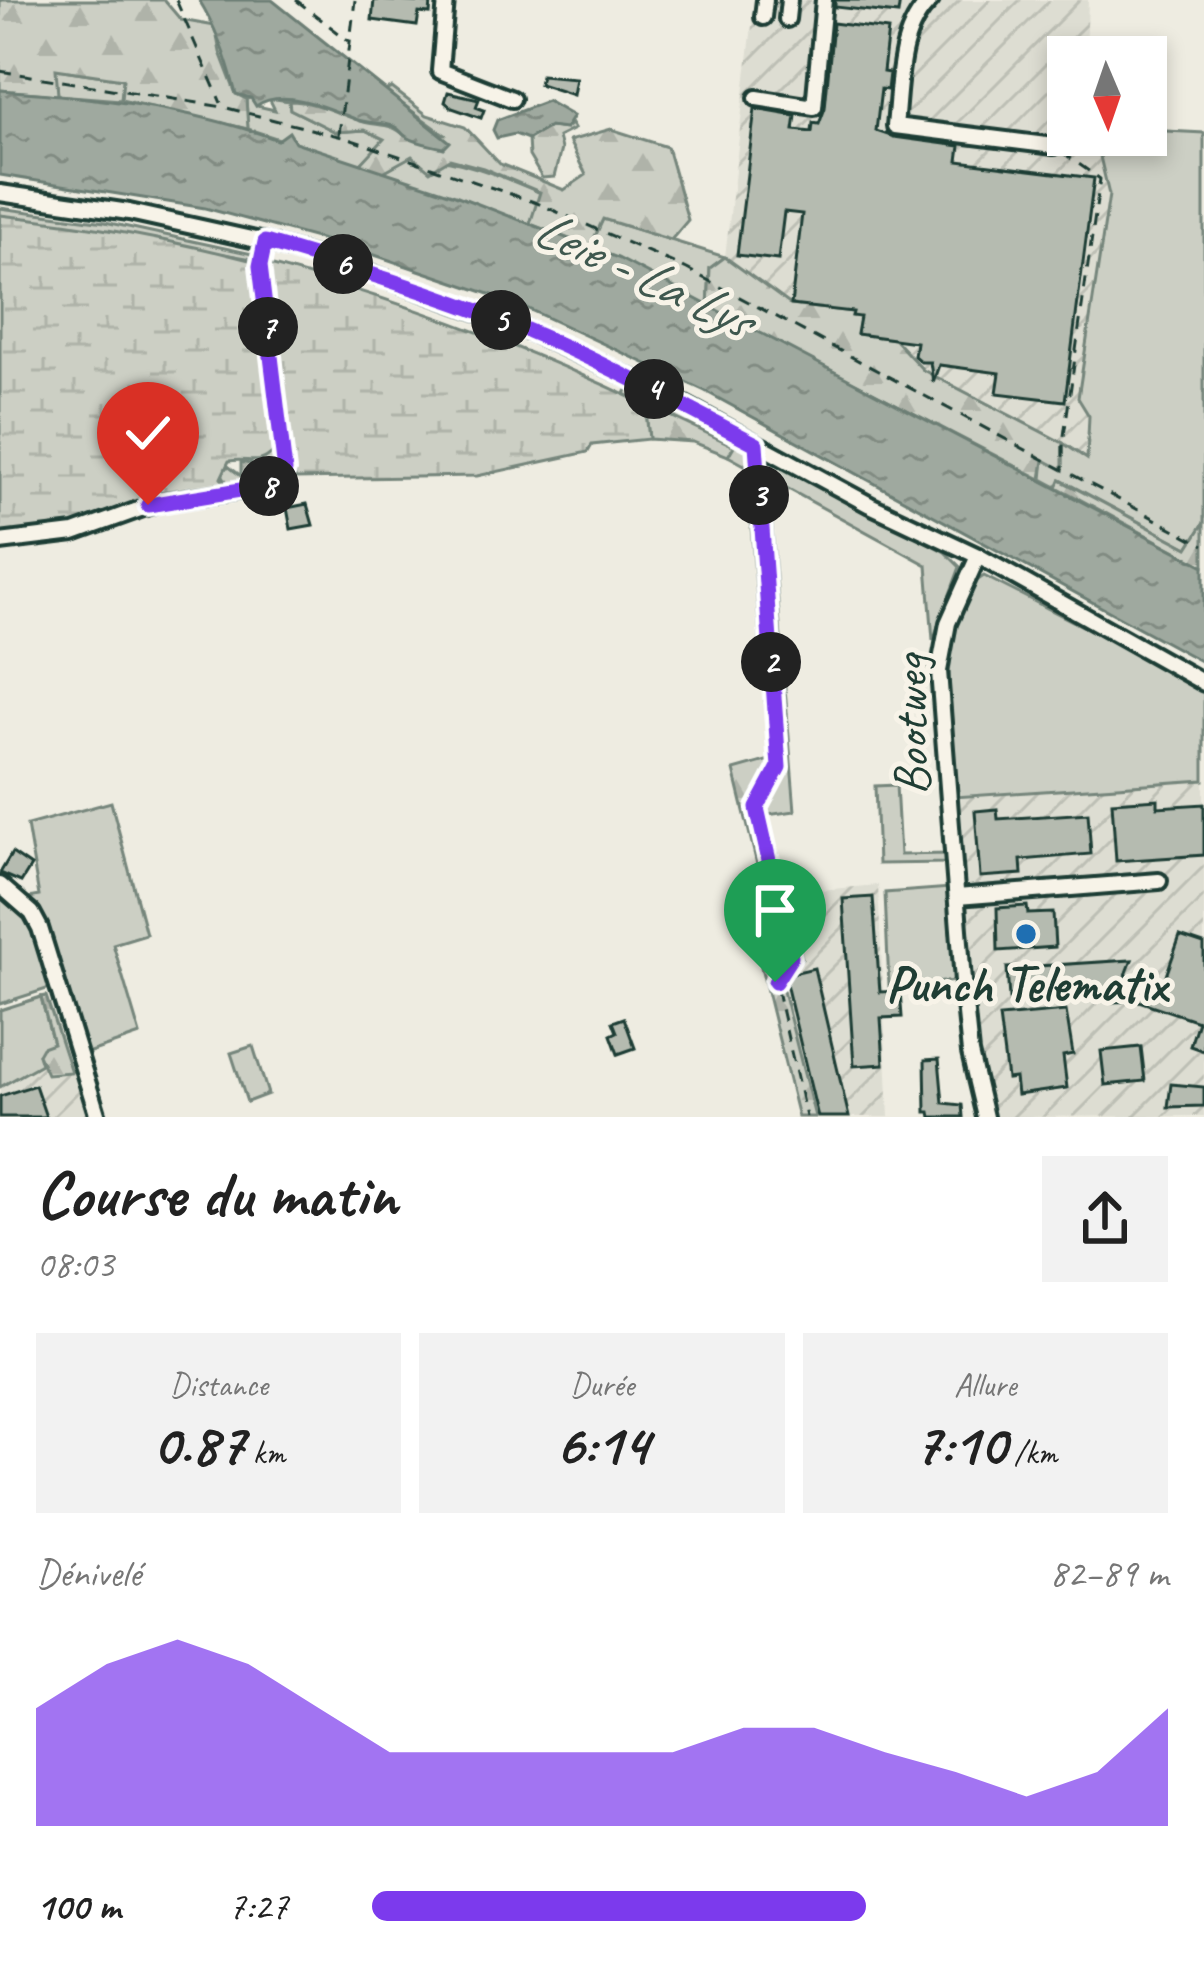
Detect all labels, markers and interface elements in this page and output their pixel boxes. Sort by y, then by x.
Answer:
north arrow [1047,36,1167,156]
map controls [1047,36,1167,156]
water label: Leie - La Lys [524,193,770,356]
pin: 6 [313,234,373,294]
text: 6 [335,243,351,285]
pin: 5 [471,290,531,350]
pin: 7 [238,297,298,357]
text: 5 [494,299,508,341]
text: 7 [261,306,275,348]
pin: 4 [624,359,684,419]
text: 4 [647,368,661,410]
pin [97,382,199,505]
icon: check [115,400,181,466]
pin: 8 [239,456,299,516]
text: 8 [262,465,276,507]
pin: 3 [729,465,789,525]
text: 3 [752,474,766,516]
pin: 2 [741,632,801,692]
text: 2 [764,641,778,683]
street label: Bootweg [877,651,943,796]
pin [724,859,826,982]
icon: arrive [742,877,808,943]
marker: Punch Telematix [1013,921,1039,947]
place label: Punch Telematix [886,952,1171,1016]
text: Course du matin [36,1153,397,1236]
button: share [1042,1156,1168,1282]
text: 08:03 [36,1240,114,1289]
text: Distance [169,1364,268,1406]
text: Durée [570,1364,634,1406]
text: Allure [954,1364,1017,1406]
text: 0.87 [152,1406,245,1482]
text: 6:14 [555,1406,649,1482]
text: 7:10 [913,1406,1006,1482]
text: km [245,1432,285,1474]
text: /km [1006,1432,1057,1474]
text: Dénivelé [36,1549,141,1598]
text: 82–89 m [1049,1549,1168,1598]
text: 100 m [36,1882,120,1931]
text: 7:27 [228,1882,288,1931]

